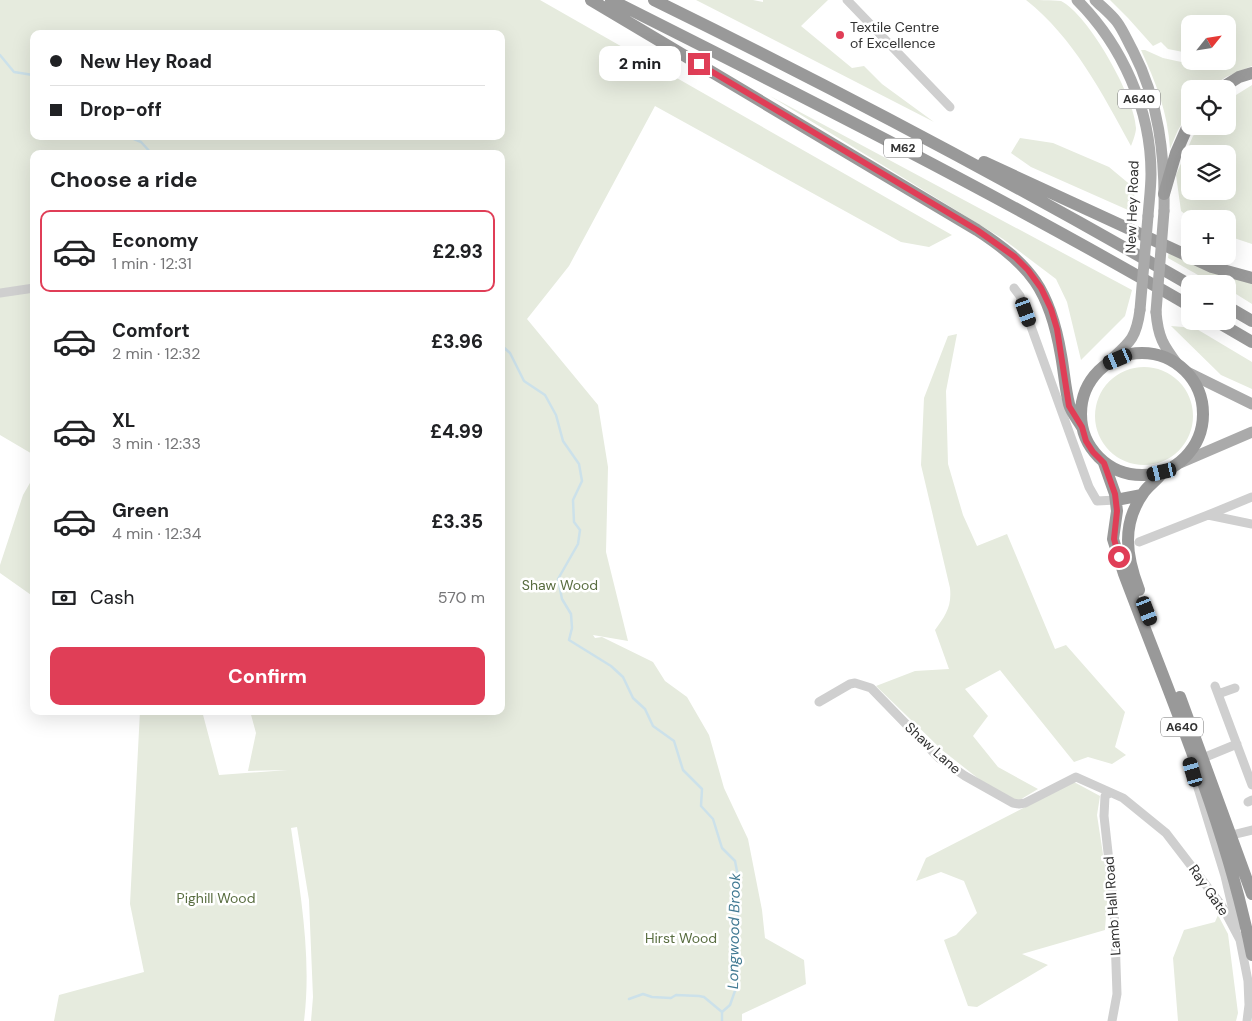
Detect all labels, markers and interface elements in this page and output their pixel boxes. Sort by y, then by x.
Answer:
north arrow [1181,15,1236,70]
map controls [1181,15,1236,330]
place label: Textile Centre of Excellence [850,18,939,52]
marker: Textile Centre of Excellence [834,29,846,41]
callout: 2 min [599,46,682,82]
text: New Hey Road [80,49,212,74]
text: 2 min [619,53,661,74]
route end [688,53,710,75]
button: locate [1181,80,1236,135]
road number: A640 [1118,90,1160,108]
text: Drop-off [80,97,162,122]
road number: M62 [884,138,922,158]
button: layers [1181,145,1236,200]
street label: New Hey Road [1121,160,1143,254]
text: Choose a ride [50,165,198,194]
button: + [1181,210,1236,265]
text: Economy [112,228,199,253]
icon: car [52,229,97,274]
text: £2.93 [432,239,483,264]
text: 1 min · 12:31 [112,253,192,274]
button: − [1181,275,1236,330]
car [1013,295,1038,329]
text: Comfort [112,318,190,343]
icon: car [52,319,97,364]
text: £3.96 [431,329,483,354]
text: 2 min · 12:32 [112,343,201,364]
car [1101,346,1134,372]
text: XL [112,408,135,433]
icon: car [52,409,97,454]
text: £4.99 [430,419,483,444]
text: 3 min · 12:33 [112,433,201,454]
car [1145,461,1178,483]
text: Green [112,498,169,523]
icon: car [52,499,97,544]
text: £3.35 [431,509,483,534]
text: 4 min · 12:34 [112,523,202,544]
route start [1108,546,1130,568]
park label: Shaw Wood [522,576,598,594]
icon: cash [50,584,78,612]
text: Cash [90,585,134,610]
text: 570 m [438,587,485,608]
car [1134,594,1159,628]
button: Confirm [50,647,485,705]
street label: Shaw Lane [901,718,965,778]
road number: A640 [1161,718,1203,736]
car [1181,756,1204,788]
street label: Lamb Hall Road [1100,856,1124,956]
street label: Ray Gate [1185,861,1233,919]
water label: Longwood Brook [723,872,745,989]
park label: Pighill Wood [177,889,255,907]
park label: Hirst Wood [645,929,717,947]

